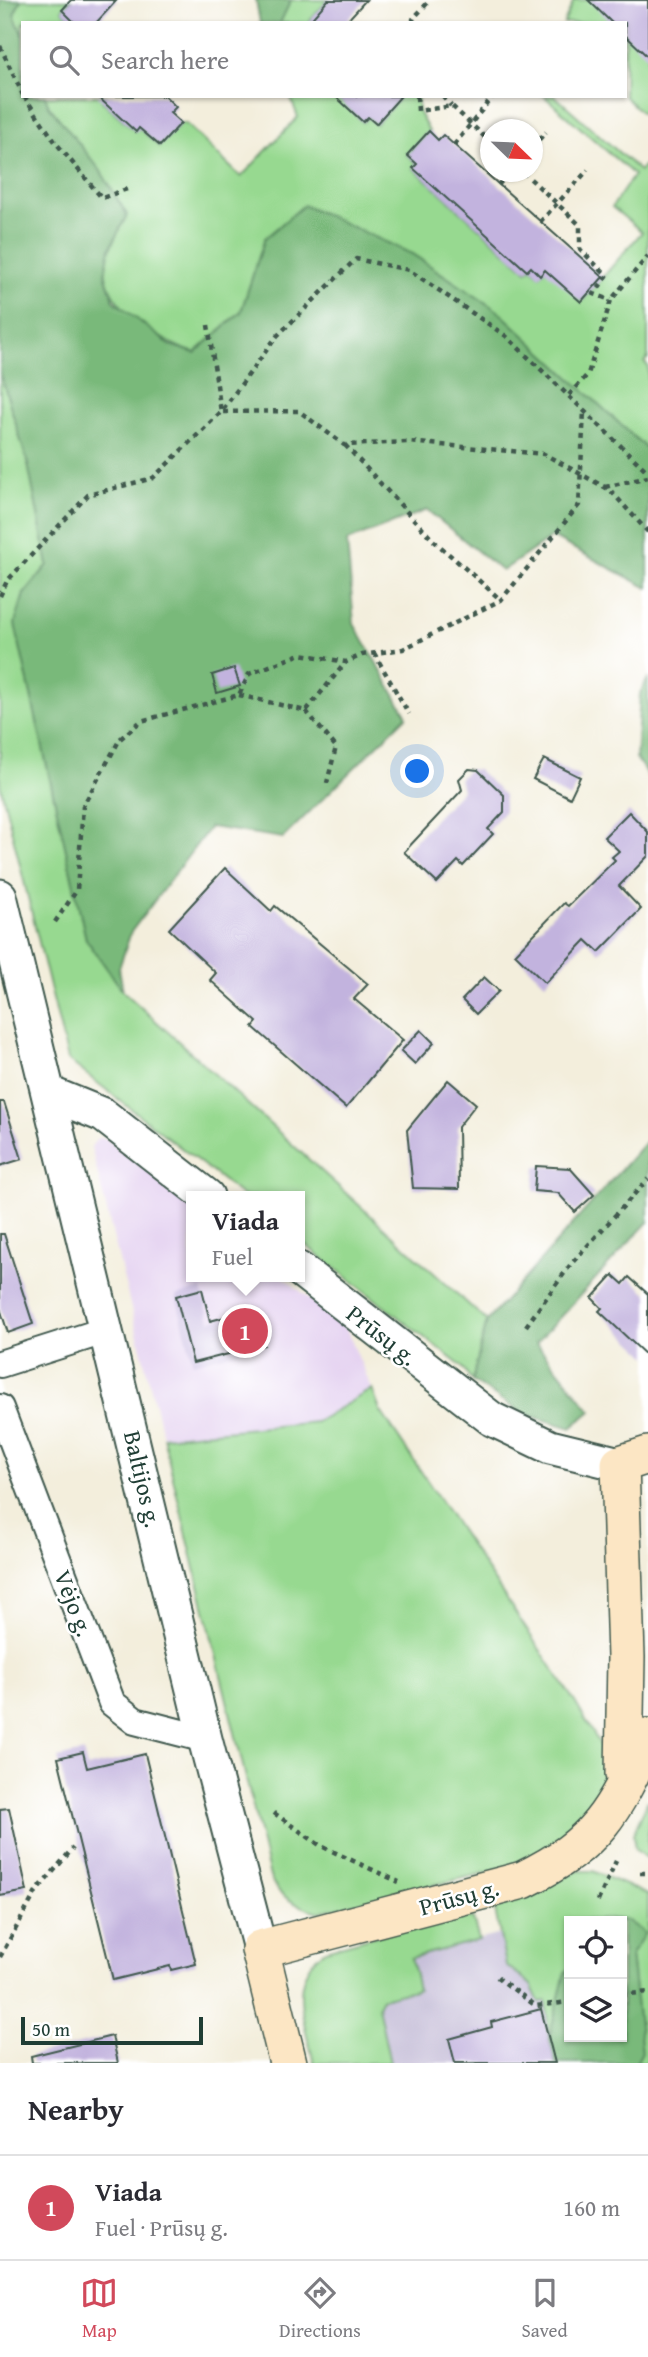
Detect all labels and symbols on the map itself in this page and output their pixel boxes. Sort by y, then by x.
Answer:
north arrow [480,119,543,182]
your location [400,754,434,788]
street label: Prūsų g. [339,1296,425,1374]
pin: 1 [222,1305,268,1357]
street label: Baltijos g. [115,1427,171,1531]
street label: Vėjo g. [45,1565,103,1641]
street label: Prūsų g. [415,1870,503,1924]
scale bar [21,2014,203,2046]

